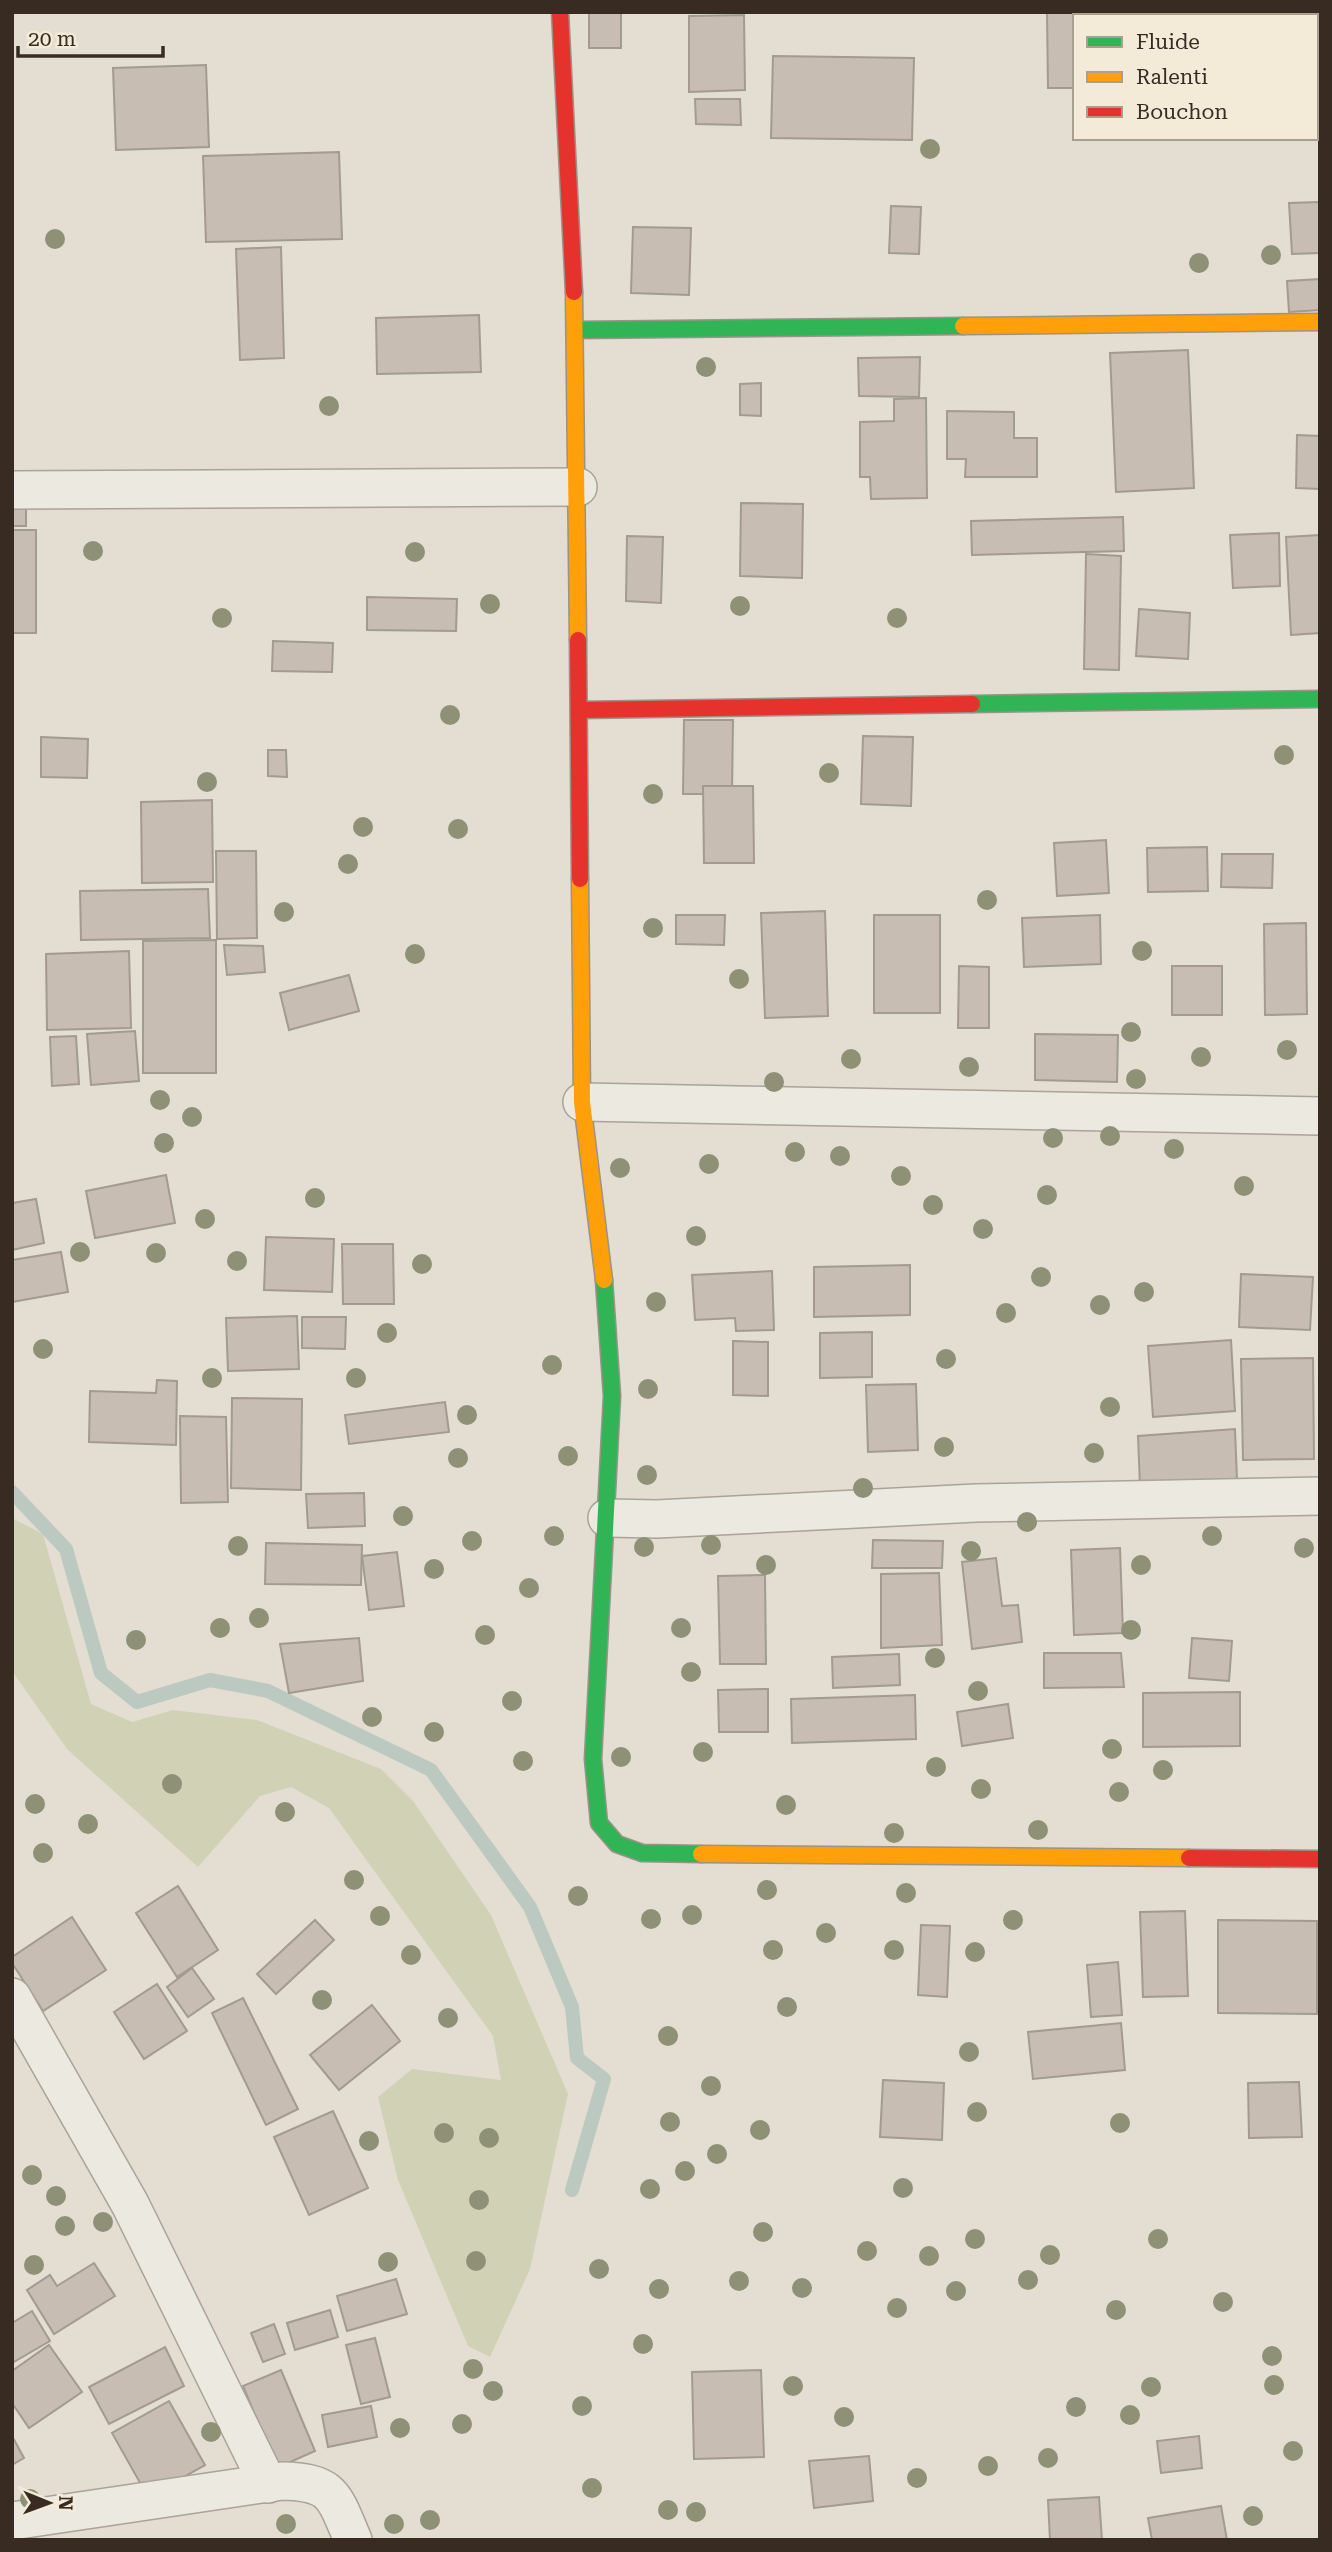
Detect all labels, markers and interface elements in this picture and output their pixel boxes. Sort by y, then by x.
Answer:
scale bar [18,14,163,58]
legend [1073,14,1318,140]
text: 20 m [28,27,76,51]
text: Fluide [1136,30,1200,54]
text: Ralenti [1136,65,1208,89]
text: Bouchon [1136,100,1228,124]
north arrow [14,2468,84,2538]
text: N [54,2496,77,2511]

